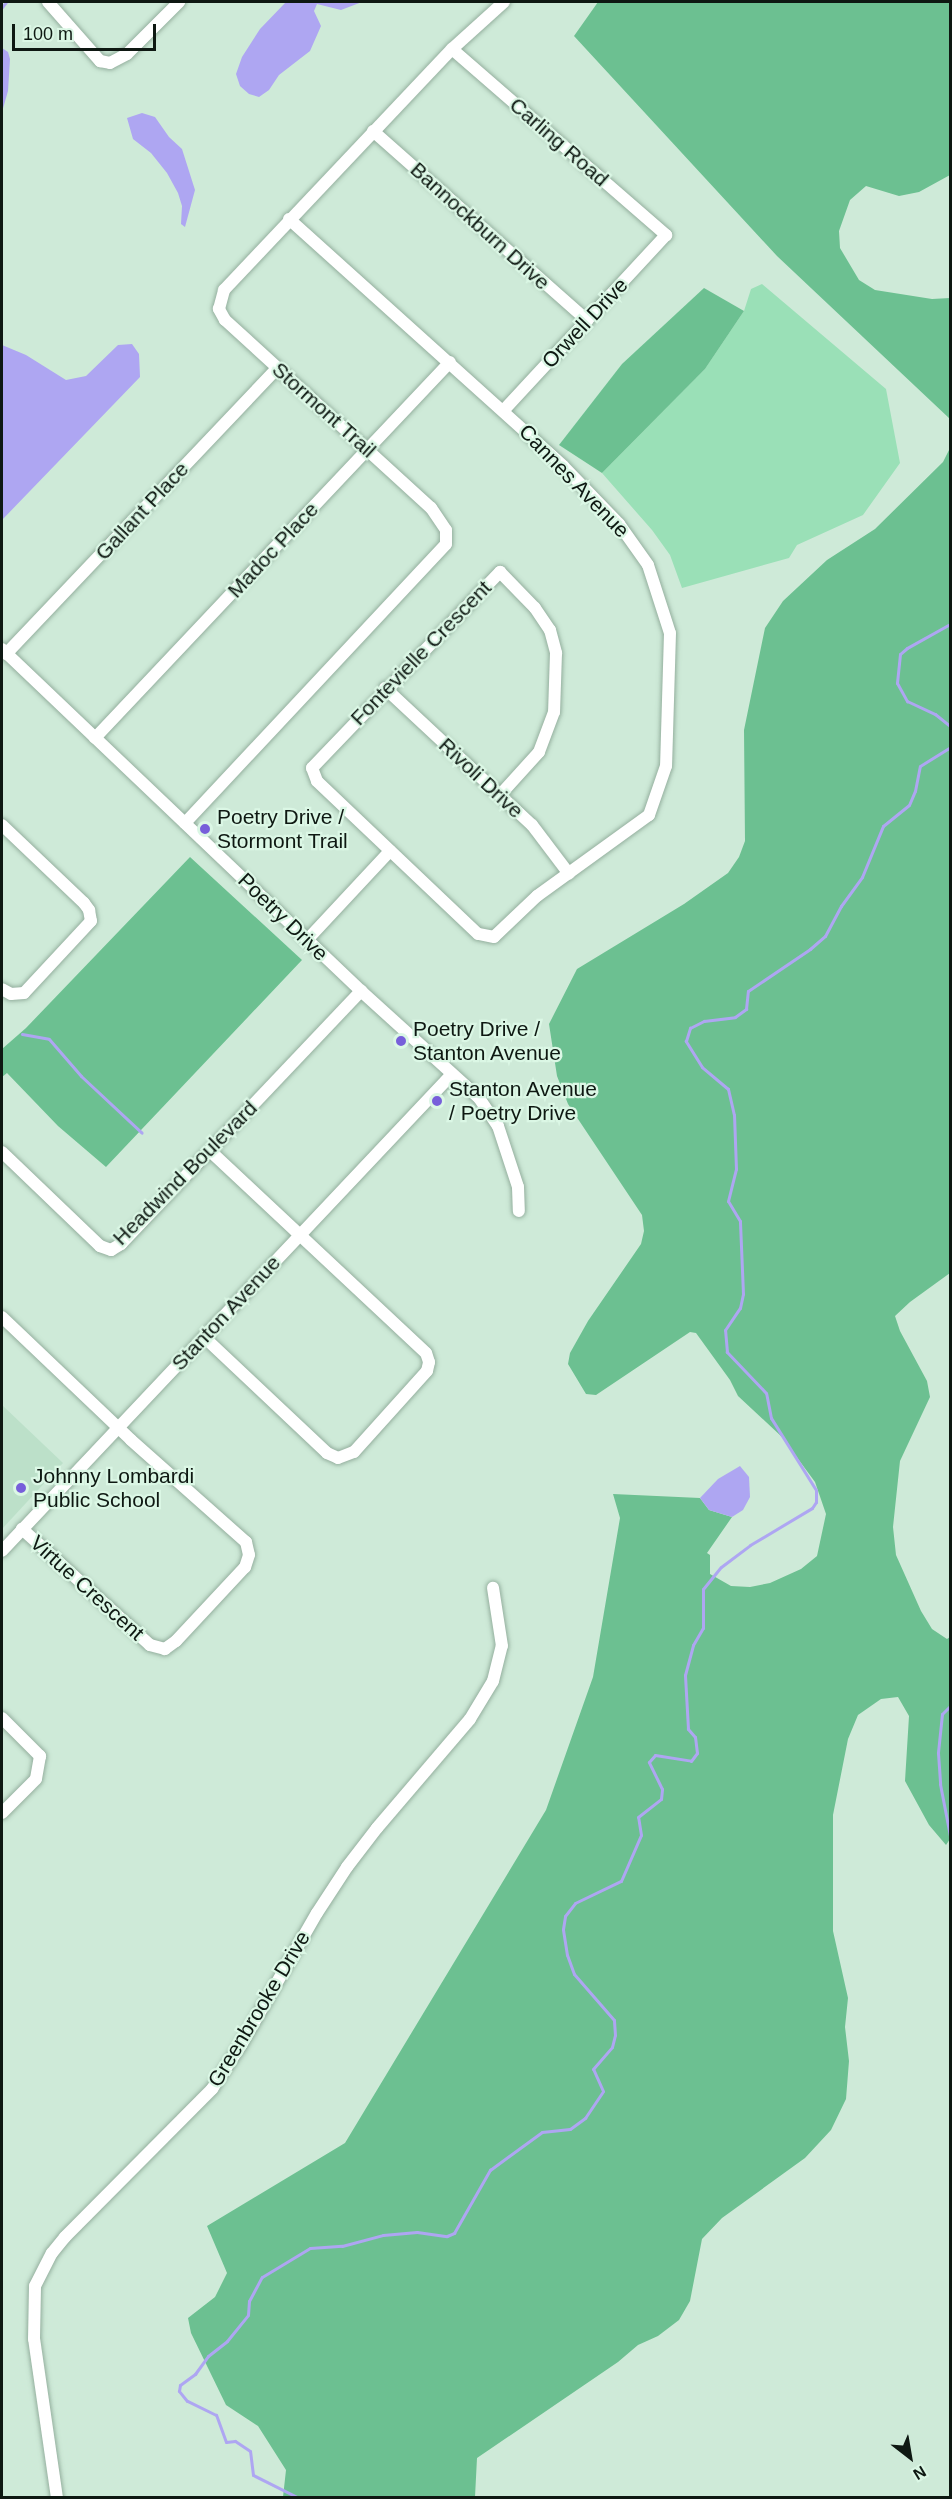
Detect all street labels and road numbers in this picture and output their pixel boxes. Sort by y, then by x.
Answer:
street label: Carling Road [504,92,614,192]
street label: Bannockburn Drive [405,157,555,295]
street label: Orwell Drive [537,273,633,373]
street label: Stormont Trail [267,357,381,463]
street label: Cannes Avenue [513,419,635,543]
street label: Gallant Place [90,457,194,565]
street label: Madoc Place [222,497,324,603]
street label: Fontevielle Crescent [345,575,497,731]
street label: Rivoli Drive [434,733,528,823]
street label: Poetry Drive [233,868,333,966]
street label: Headwind Boulevard [108,1096,262,1250]
street label: Stanton Avenue [166,1250,286,1376]
street label: Virtue Crescent [25,1530,149,1646]
street label: Greenbrooke Drive [203,1926,315,2092]

